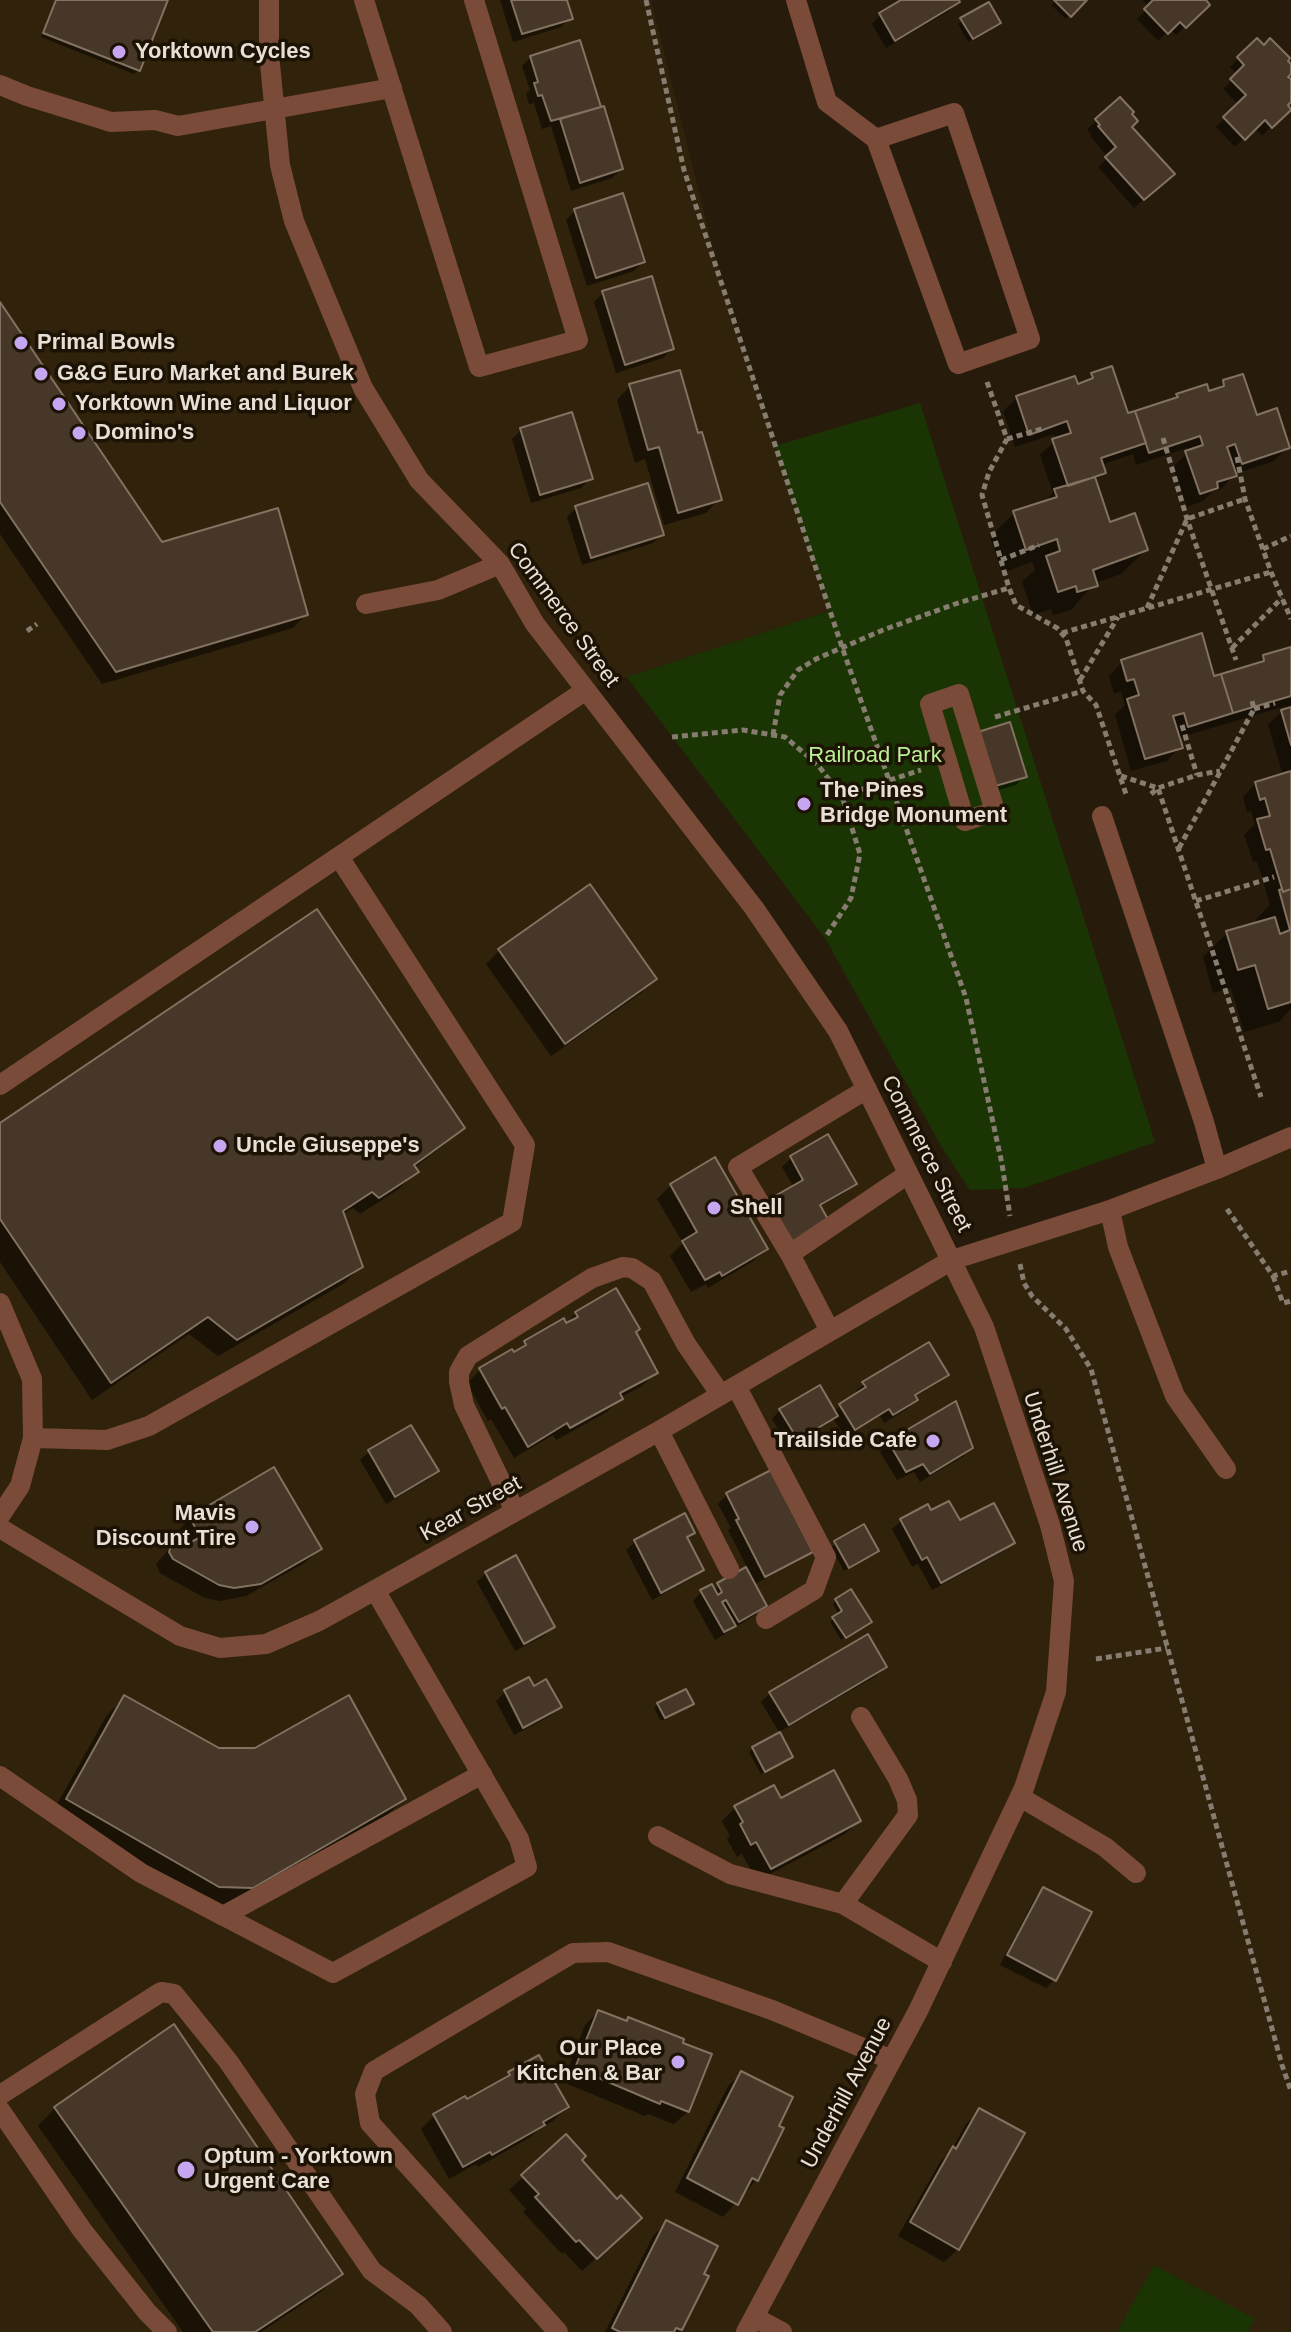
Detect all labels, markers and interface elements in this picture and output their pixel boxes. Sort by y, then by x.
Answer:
place label: Yorktown Cycles [135,39,311,65]
marker: Yorktown Cycles [110,43,128,61]
place label: Primal Bowls [37,330,175,356]
marker: Primal Bowls [12,334,30,352]
place label: G&G Euro Market and Burek [57,361,354,387]
marker: G&G Euro Market and Burek [32,365,50,383]
place label: Yorktown Wine and Liquor [75,391,352,417]
marker: Yorktown Wine and Liquor [50,395,68,413]
place label: Domino's [95,420,194,446]
marker: Domino's [70,424,88,442]
street label: Commerce Street [502,538,624,692]
park label: Railroad Park [808,743,942,769]
place label: The Pines Bridge Monument [820,778,1007,830]
marker: The Pines Bridge Monument [795,795,813,813]
street label: Commerce Street [875,1071,977,1237]
place label: Uncle Giuseppe's [236,1133,420,1159]
marker: Uncle Giuseppe's [211,1137,229,1155]
place label: Shell [730,1195,783,1221]
marker: Shell [705,1199,723,1217]
street label: Underhill Avenue [1017,1388,1093,1556]
place label: Trailside Cafe [774,1428,917,1454]
marker: Trailside Cafe [924,1432,942,1450]
street label: Kear Street [416,1470,526,1548]
place label: Mavis Discount Tire [96,1501,236,1552]
marker: Mavis Discount Tire [243,1518,261,1536]
street label: Underhill Avenue [796,2013,898,2173]
place label: Our Place Kitchen & Bar [517,2036,662,2088]
marker: Our Place Kitchen & Bar [669,2053,687,2071]
place label: Optum - Yorktown Urgent Care [204,2144,393,2196]
marker: Optum - Yorktown Urgent Care [175,2159,197,2181]

